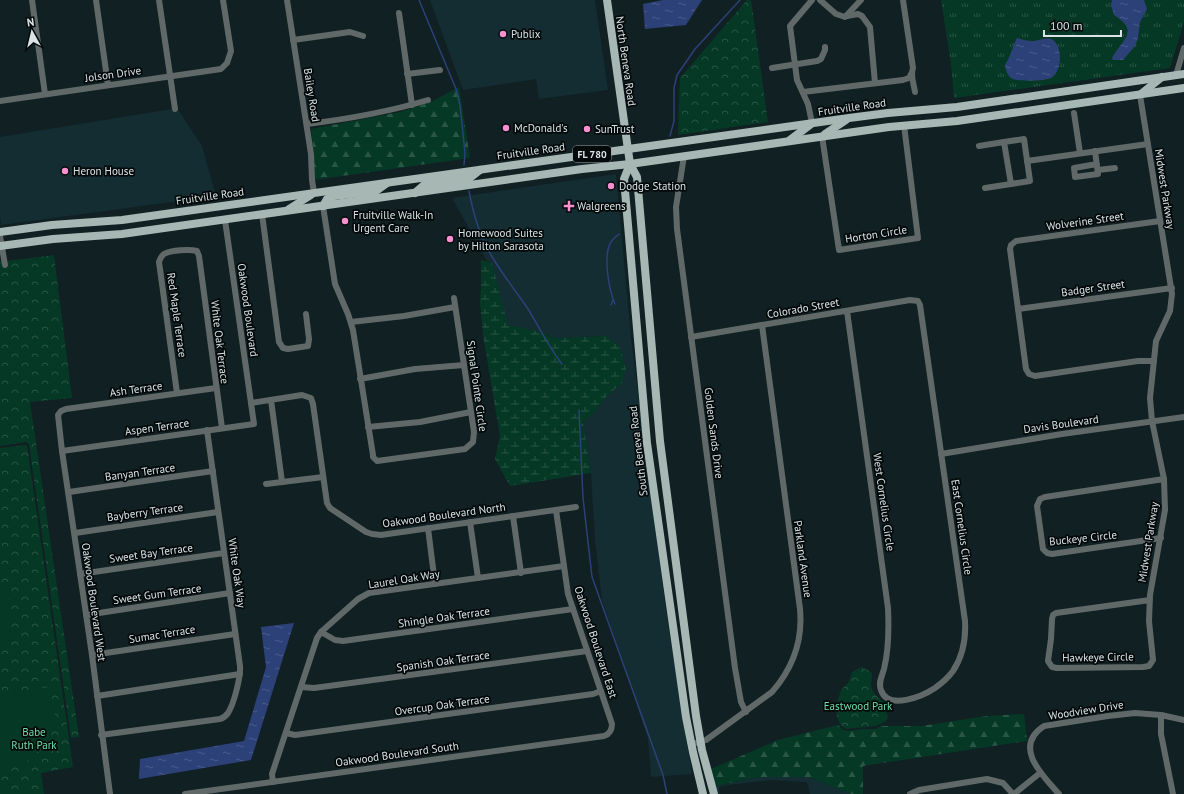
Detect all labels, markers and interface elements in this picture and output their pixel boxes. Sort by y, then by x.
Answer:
north arrow [12,12,52,52]
scale bar [1044,12,1121,38]
text: N [26,15,35,30]
street label: North Beneva Road [613,15,639,107]
text: 100 m [1050,18,1083,33]
place label: Publix [511,27,541,41]
marker: Publix [498,29,508,39]
street label: Jolson Drive [83,63,142,85]
street label: Bailey Road [301,67,323,123]
street label: Fruitville Road [817,95,887,119]
place label: McDonald's [514,121,568,135]
place label: SunTrust [595,122,635,136]
marker: McDonald's [501,123,511,133]
marker: SunTrust [582,124,592,134]
street label: Fruitville Road [496,139,566,163]
road number: FL 780 [573,146,611,162]
street label: Midwest Parkway [1152,148,1178,231]
place label: Heron House [73,164,134,178]
marker: Heron House [60,166,70,176]
place label: Dodge Station [619,179,686,193]
marker: Dodge Station [606,181,616,191]
street label: Fruitville Road [175,184,245,208]
place label: Walgreens [577,199,626,213]
marker: Walgreens [564,201,574,211]
place label: Fruitville Walk-In Urgent Care [353,208,433,235]
street label: Wolverine Street [1045,209,1125,233]
marker: Fruitville Walk-In Urgent Care [340,216,350,226]
street label: Horton Circle [844,222,908,246]
place label: Homewood Suites by Hilton Sarasota [458,226,544,253]
marker: Homewood Suites by Hilton Sarasota [445,234,455,244]
street label: Oakwood Boulevard [235,262,261,358]
street label: Red Maple Terrace [164,272,190,359]
street label: Badger Street [1060,277,1126,299]
street label: Colorado Street [766,295,840,321]
street label: White Oak Terrace [208,299,232,385]
street label: Signal Pointe Circle [464,340,490,433]
street label: Ash Terrace [109,378,164,400]
street label: Golden Sands Drive [701,387,727,480]
street label: South Beneva Road [626,405,650,497]
street label: Davis Boulevard [1023,412,1100,436]
street label: Aspen Terrace [124,416,190,438]
street label: West Cornelius Circle [870,452,898,552]
street label: Banyan Terrace [104,460,176,484]
street label: East Cornelius Circle [948,478,976,576]
street label: Oakwood Boulevard North [382,499,506,531]
street label: Bayberry Terrace [106,500,184,524]
street label: Midwest Parkway [1135,500,1161,583]
street label: Parkland Avenue [791,520,815,599]
street label: Buckeye Circle [1048,527,1118,549]
street label: White Oak Way [225,537,249,610]
street label: Sweet Bay Terrace [108,540,194,566]
street label: Oakwood Boulevard West [79,542,109,662]
street label: Laurel Oak Way [367,566,442,592]
street label: Sweet Gum Terrace [112,581,203,607]
street label: Oakwood Boulevard East [571,584,621,700]
street label: Shingle Oak Terrace [397,604,491,630]
street label: Sumac Terrace [128,622,197,646]
street label: Spanish Oak Terrace [396,647,491,674]
street label: Hawkeye Circle [1062,649,1134,665]
street label: Overcup Oak Terrace [394,691,491,719]
street label: Woodview Drive [1048,697,1125,723]
park label: Eastwood Park [824,699,893,713]
park label: Babe Ruth Park [11,725,57,752]
street label: Oakwood Boulevard South [334,738,460,770]

